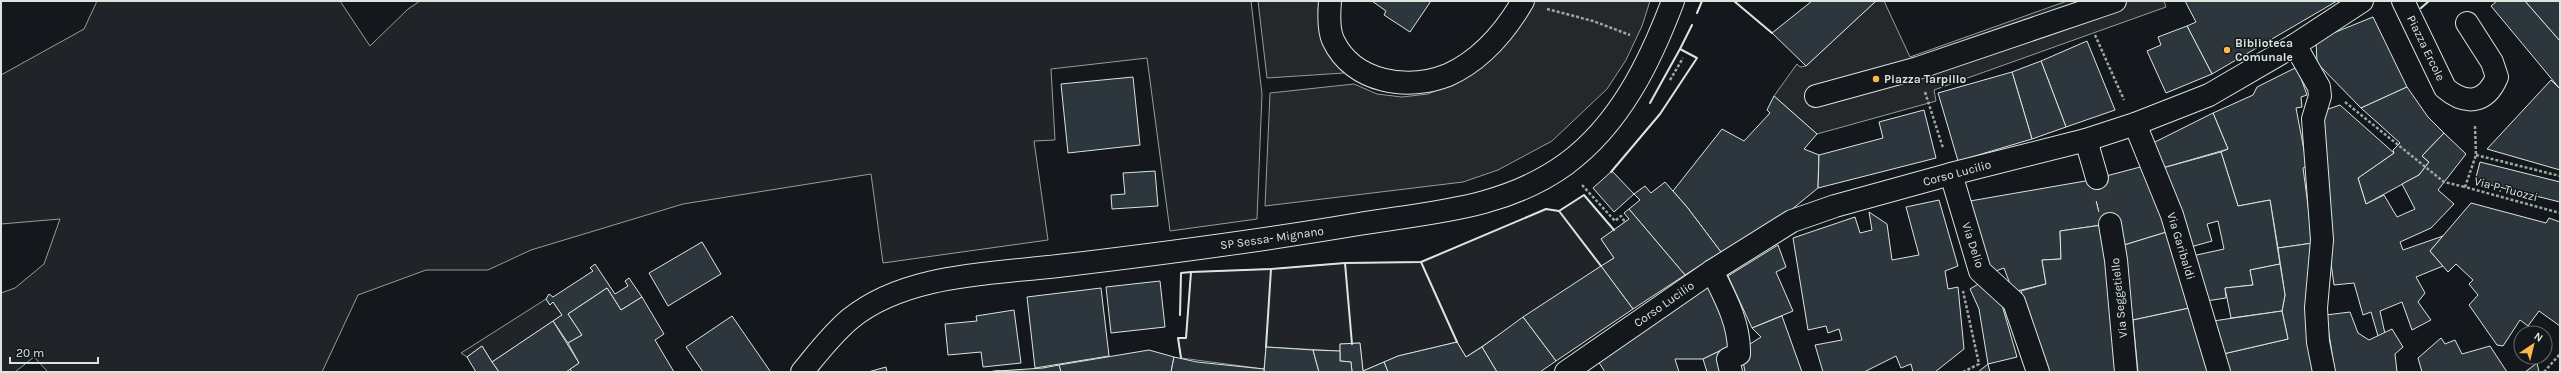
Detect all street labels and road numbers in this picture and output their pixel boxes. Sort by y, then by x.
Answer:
street label: Piazza Ercole [2404,13,2448,83]
street label: Corso Lucilio [1921,157,1993,189]
street label: Via P. Tuozzi [2473,174,2539,204]
street label: Via Garibaldi [2164,211,2198,281]
street label: Via Delio [1959,220,1987,270]
street label: SP Sessa- Mignano [1219,224,1325,252]
street label: Via Seggetiello [2108,257,2130,339]
street label: Corso Lucilio [1631,278,1697,330]

